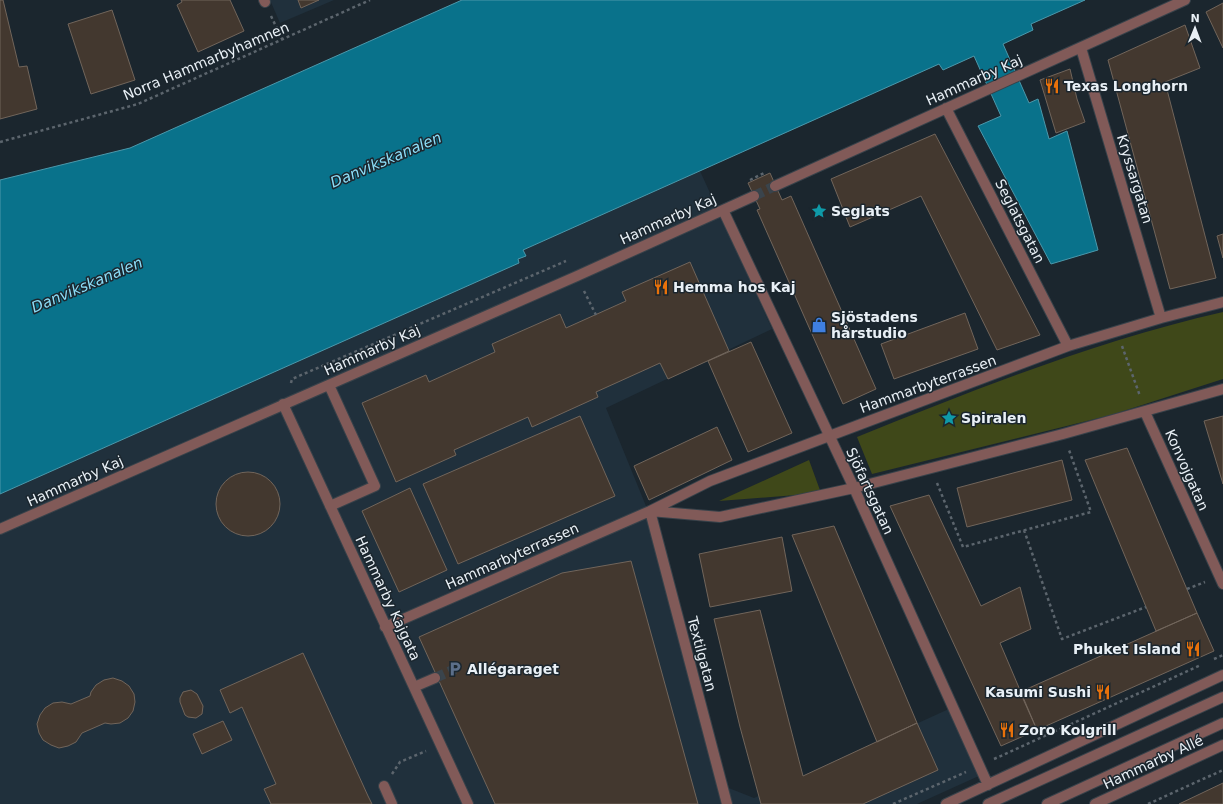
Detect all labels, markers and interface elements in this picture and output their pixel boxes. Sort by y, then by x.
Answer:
north arrow [1175,8,1215,48]
text: N [1190,12,1200,25]
street label: Norra Hammarbyhamnen [121,19,291,103]
street label: Hammarby Kaj [923,52,1025,108]
restaurant icon: Texas Longhorn [1043,77,1061,95]
place label: Texas Longhorn [1064,78,1188,94]
water label: Danvikskanalen [328,128,444,192]
street label: Kryssargatan [1114,133,1156,225]
street label: Seglatsgatan [992,176,1048,266]
street label: Hammarby Kaj [617,191,719,247]
place icon: Seglats [810,202,828,220]
place label: Seglats [831,203,890,219]
water label: Danvikskanalen [29,253,145,317]
restaurant icon: Hemma hos Kaj [652,278,670,296]
place label: Hemma hos Kaj [673,279,796,295]
place label: Sjöstadens hårstudio [831,309,918,341]
shop icon: Sjöstadens hårstudio [810,316,828,334]
street label: Hammarby Kaj [321,322,423,378]
street label: Hammarbyterrassen [858,352,998,416]
place icon: Spiralen [940,409,958,427]
place label: Spiralen [961,410,1027,426]
street label: Konvojgatan [1162,427,1212,513]
street label: Sjöfartsgatan [843,445,897,537]
street label: Hammarby Kaj [24,453,126,509]
street label: Hammarbyterrassen [443,519,581,593]
street label: Hammarby Kajgata [352,533,424,663]
street label: Textilgatan [684,614,720,693]
restaurant icon: Phuket Island [1184,640,1202,658]
place label: Phuket Island [1073,641,1181,657]
parking icon: Allégaraget [446,660,464,678]
place label: Allégaraget [467,661,559,677]
restaurant icon: Kasumi Sushi [1094,683,1112,701]
place label: Kasumi Sushi [985,684,1091,700]
restaurant icon: Zoro Kolgrill [998,721,1016,739]
place label: Zoro Kolgrill [1019,722,1117,738]
street label: Hammarby Allé [1101,732,1205,792]

